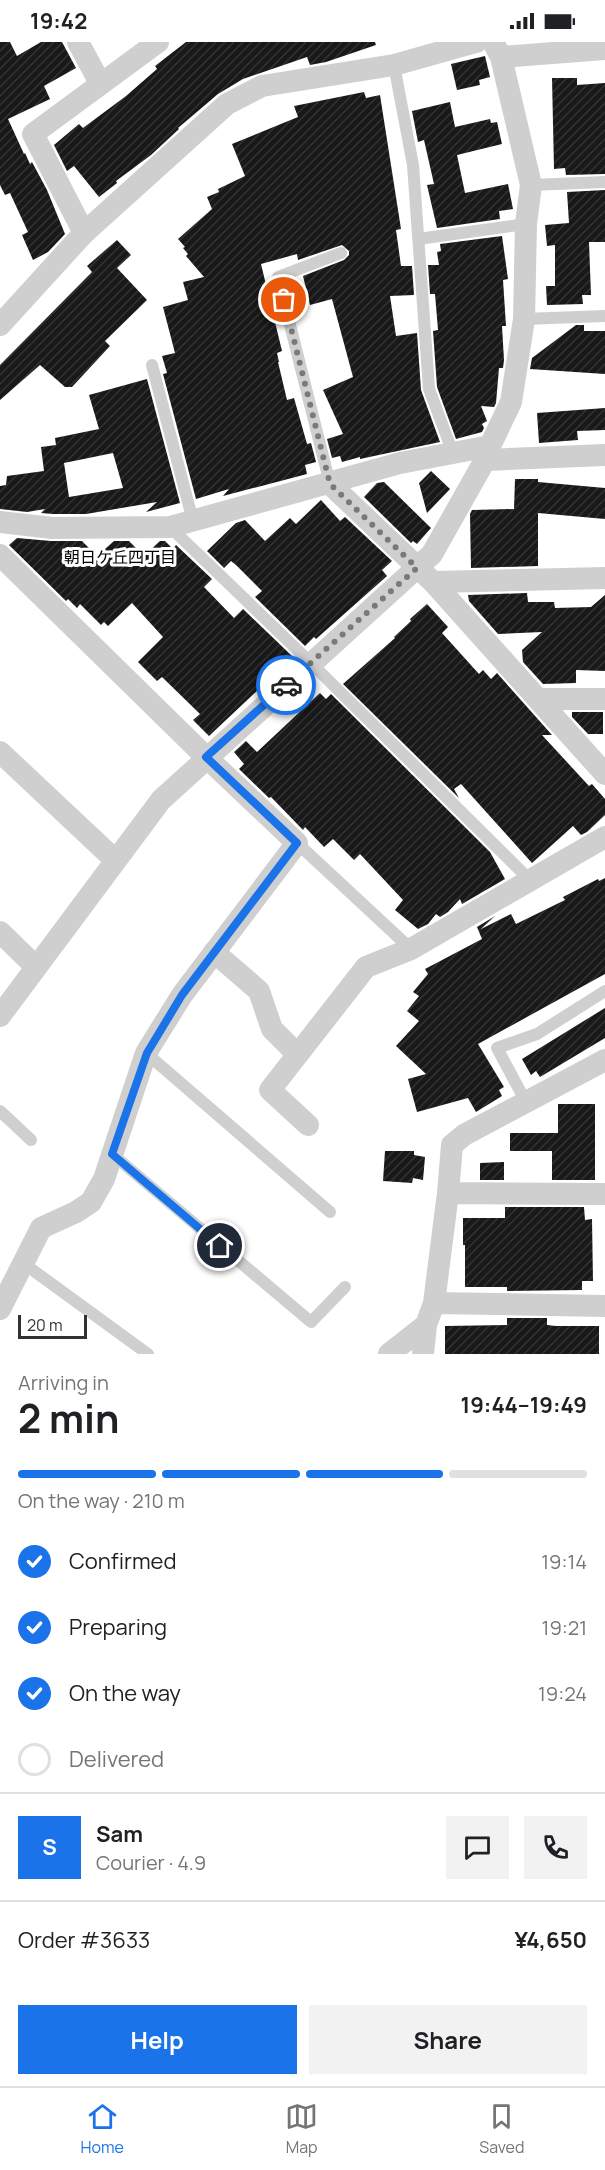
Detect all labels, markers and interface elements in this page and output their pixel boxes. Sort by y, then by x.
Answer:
text: 19:42 [30,6,87,36]
pin [258,274,309,325]
icon: bag [267,283,300,316]
district label: 朝日ケ丘四丁目 [64,546,176,568]
courier [256,655,316,715]
icon: car [270,669,303,702]
pin [194,1220,245,1271]
icon: home [203,1229,236,1262]
scale bar [18,1312,87,1340]
text: 20 m [27,1314,63,1336]
text: Arriving in [18,1369,109,1396]
text: 19:44–19:49 [461,1390,587,1420]
text: 2 min [18,1391,119,1445]
text: On the way · 210 m [18,1487,185,1514]
icon: check [18,1545,51,1578]
text: Confirmed [69,1546,177,1576]
text: 19:14 [541,1548,587,1575]
icon: check [18,1611,51,1644]
text: Preparing [69,1612,167,1642]
text: 19:21 [542,1614,587,1641]
icon: check [18,1677,51,1710]
text: On the way [69,1678,181,1708]
text: 19:24 [538,1680,587,1707]
text: Delivered [69,1744,164,1774]
button: chat [446,1816,509,1879]
button: phone [524,1816,587,1879]
text: Sam [96,1819,143,1849]
text: S [42,1832,57,1862]
text: Courier · 4.9 [96,1849,206,1876]
text: Order #3633 [18,1925,150,1955]
text: ¥4,650 [514,1925,587,1955]
button: Help [18,2005,297,2074]
button: Share [309,2005,587,2074]
tab: Home [81,2100,124,2158]
tab: Map [285,2100,318,2158]
tab: Saved [479,2100,524,2158]

